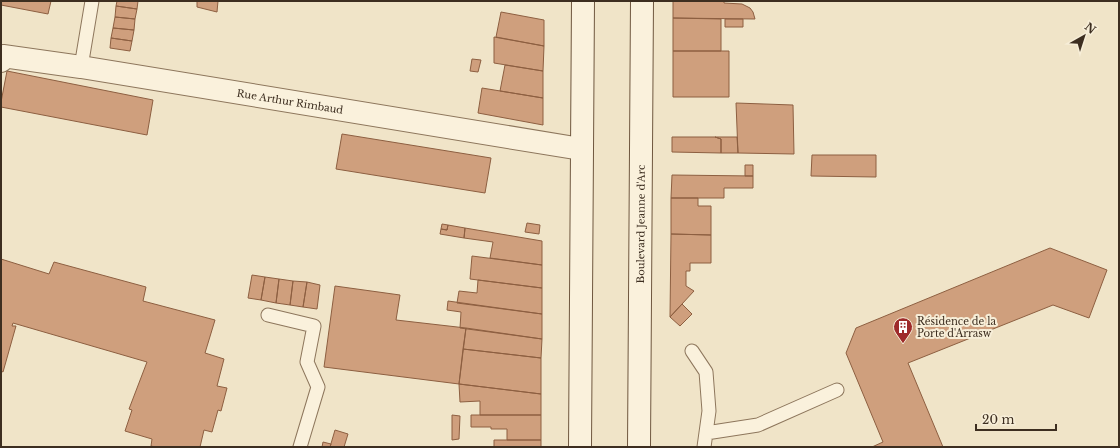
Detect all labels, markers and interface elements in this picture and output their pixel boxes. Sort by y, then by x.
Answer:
north arrow [1064,16,1104,56]
text: N [1082,20,1099,37]
street label: Rue Arthur Rimbaud [236,87,344,117]
street label: Boulevard Jeanne d'Arc [634,164,648,284]
place label: Résidence de la Porte d'Arrasw [917,315,996,340]
building icon: Résidence de la Porte d'Arrasw [892,316,914,344]
scale bar [976,406,1056,432]
text: 20 m [982,412,1014,427]

